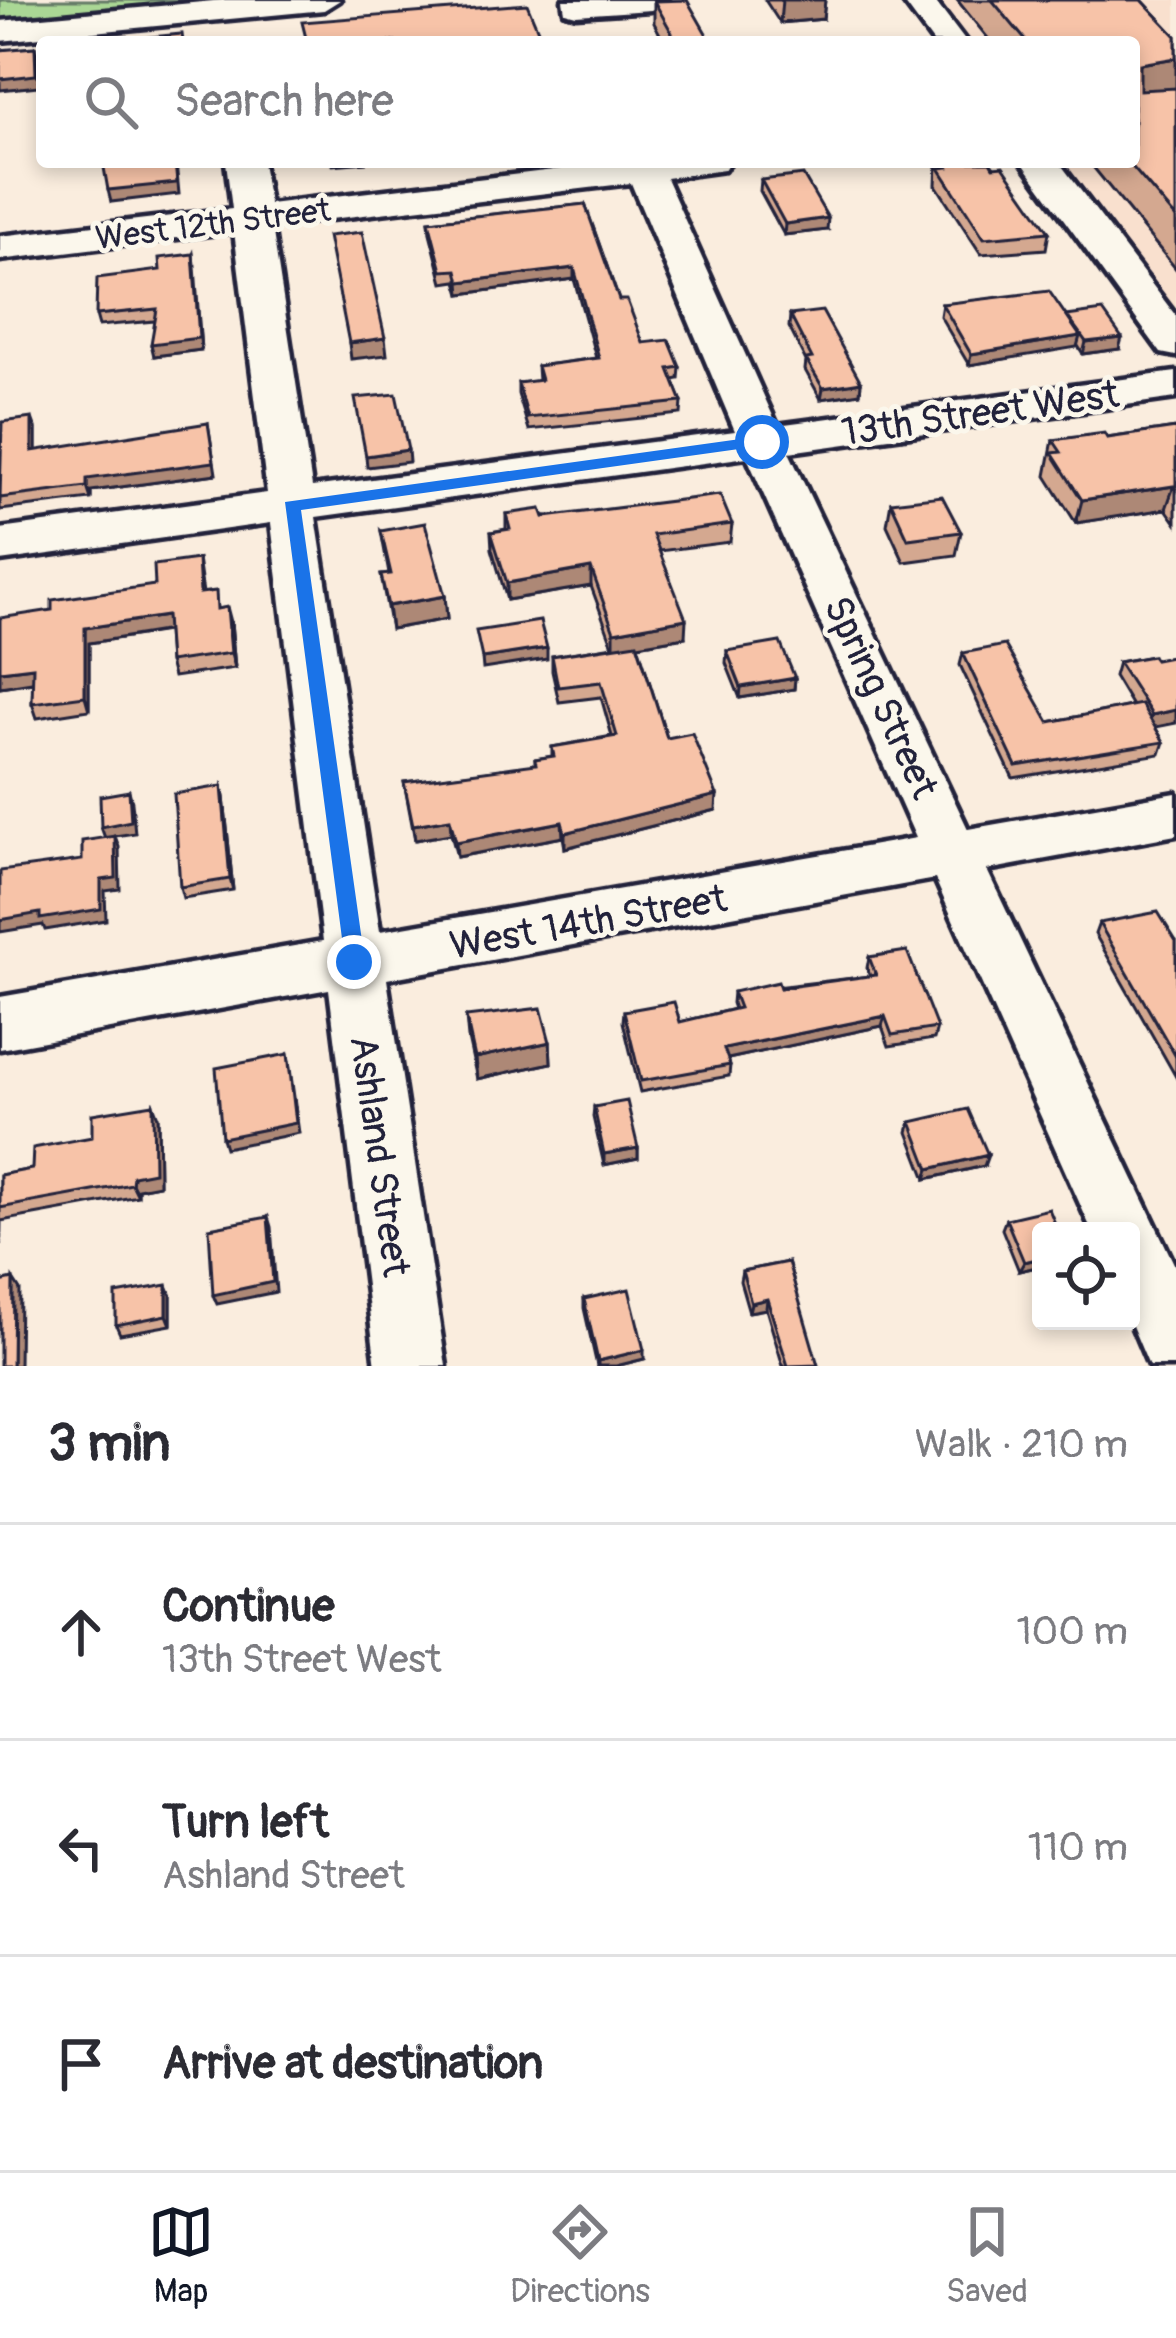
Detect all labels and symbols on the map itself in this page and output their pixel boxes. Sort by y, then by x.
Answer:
street label: West 12th Street [93,190,334,259]
street label: 13th Street West [838,370,1122,457]
route start [735,415,789,469]
street label: Spring Street [812,589,949,807]
street label: West 14th Street [446,874,731,971]
route end [327,935,381,989]
street label: Ashland Street [338,1033,421,1280]

